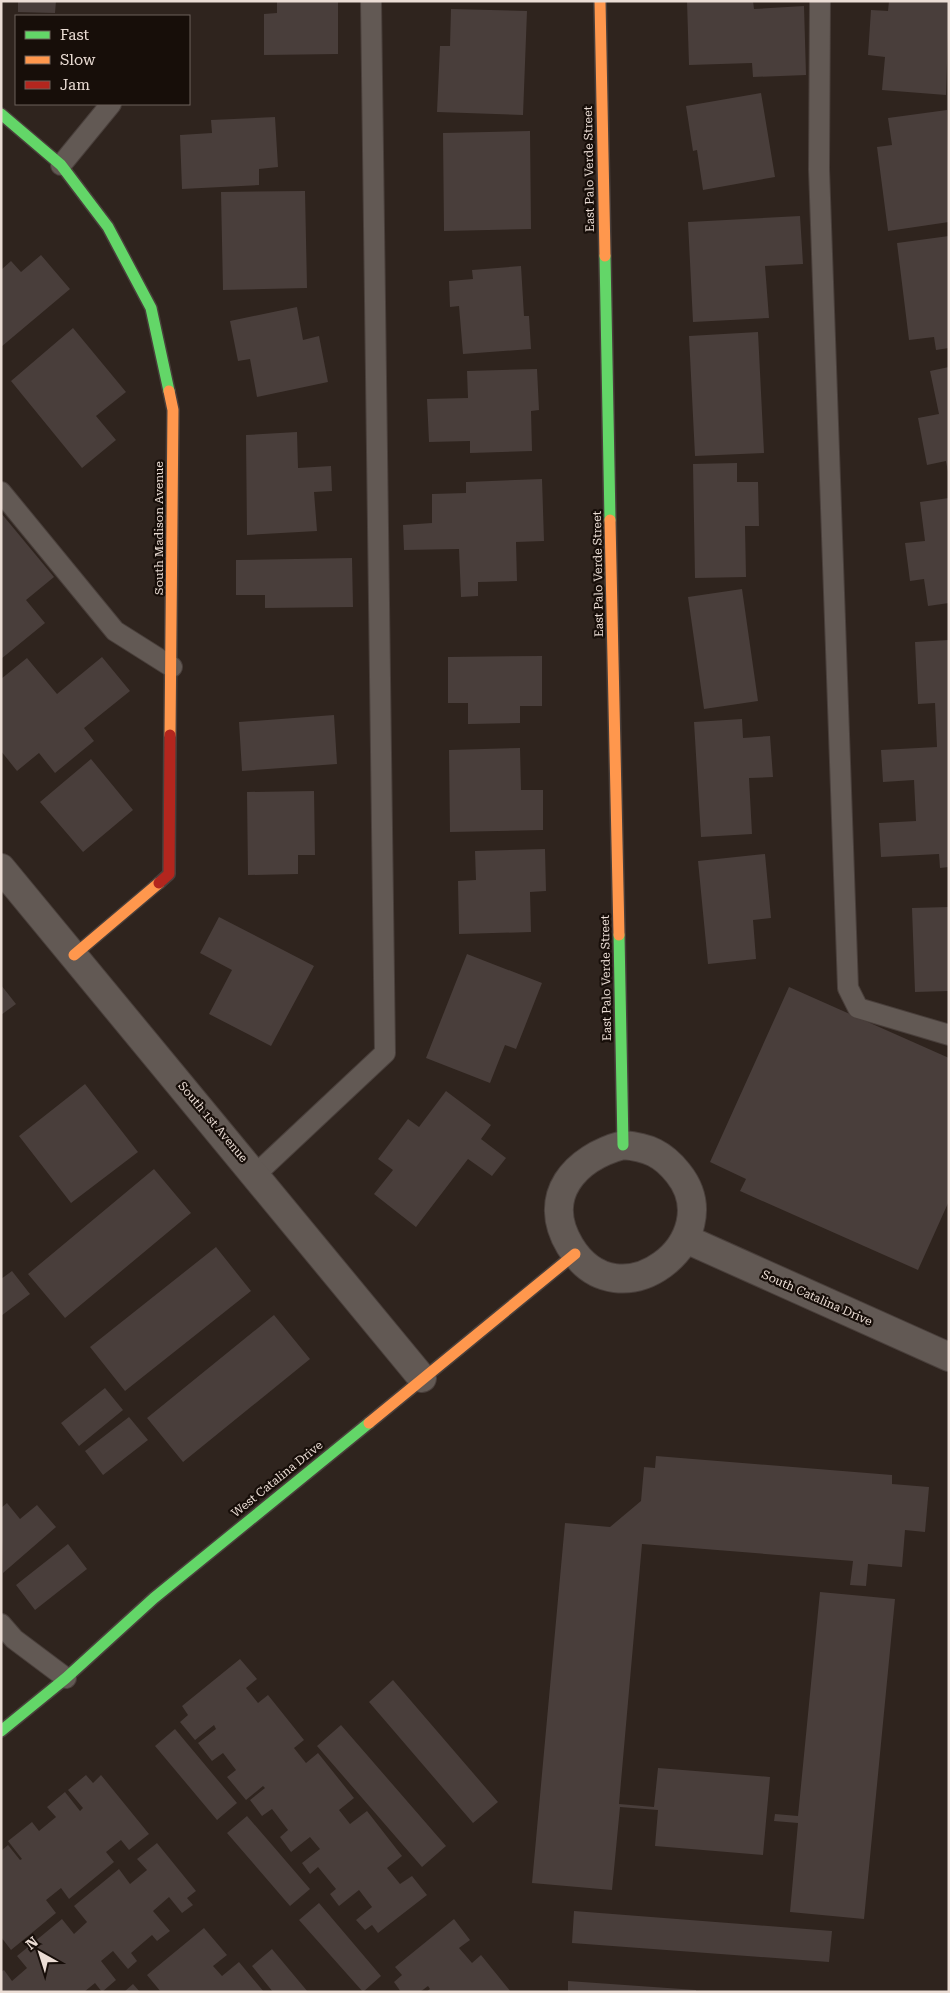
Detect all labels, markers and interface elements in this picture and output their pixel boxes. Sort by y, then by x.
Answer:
legend [15,15,190,105]
text: Fast [60,26,90,44]
text: Slow [60,51,96,69]
text: Jam [60,76,90,94]
street label: East Palo Verde Street [581,105,597,232]
street label: South Madison Avenue [152,461,166,595]
street label: East Palo Verde Street [590,510,606,637]
street label: East Palo Verde Street [598,914,614,1041]
street label: South 1st Avenue [175,1079,251,1165]
street label: South Catalina Drive [759,1267,875,1329]
street label: West Catalina Drive [228,1438,326,1520]
north arrow [15,1928,65,1978]
text: N [23,1933,41,1953]

